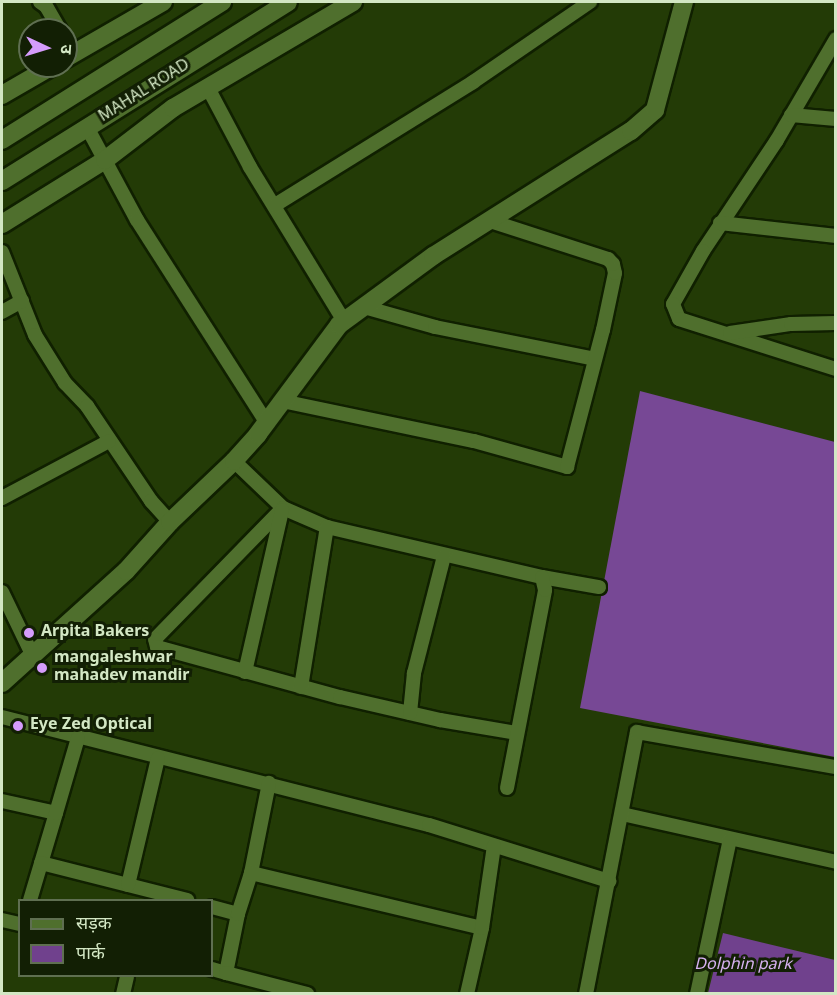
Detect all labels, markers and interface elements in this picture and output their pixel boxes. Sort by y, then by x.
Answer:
north arrow [18,18,78,78]
text: उ [54,44,75,55]
street label: MAHAL ROAD [96,56,194,128]
place label: Arpita Bakers [41,623,149,643]
marker: Arpita Bakers [22,626,36,640]
place label: mangaleshwar mahadev mandir [54,649,189,687]
marker: mangaleshwar mahadev mandir [35,661,49,675]
place label: Eye Zed Optical [30,716,152,736]
marker: Eye Zed Optical [11,719,25,733]
legend [18,899,213,977]
text: सड़क [76,913,112,936]
text: पार्क [76,943,105,966]
park label: Dolphin park [694,956,792,976]

